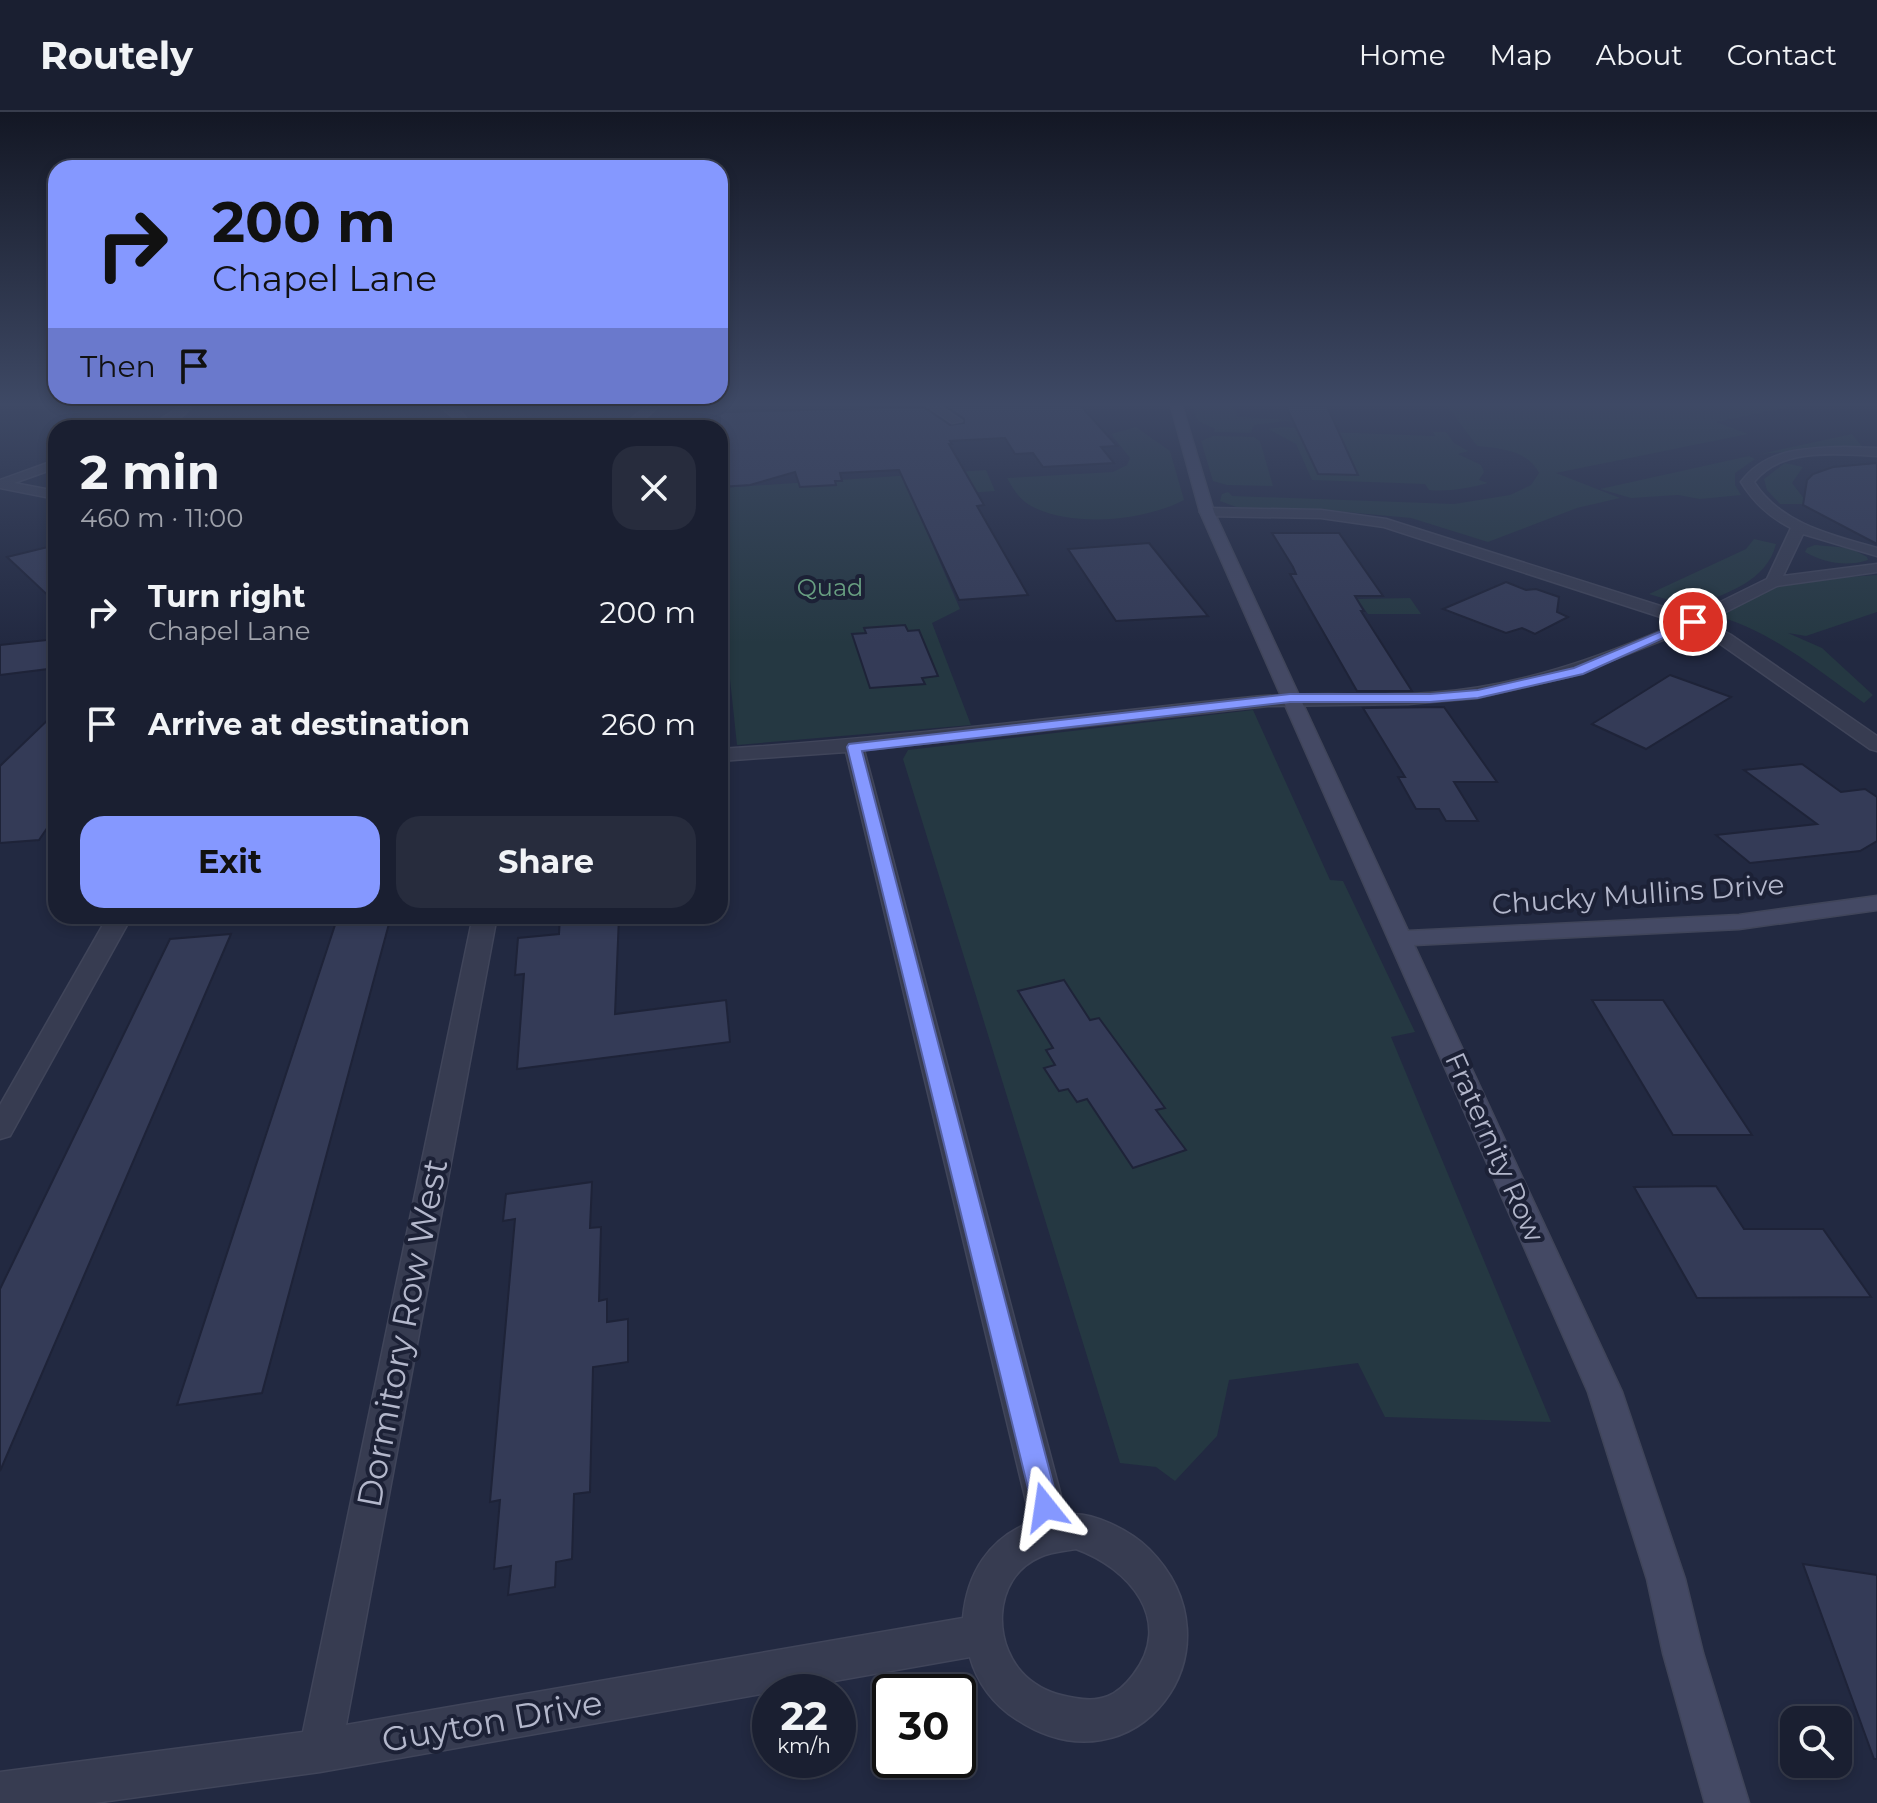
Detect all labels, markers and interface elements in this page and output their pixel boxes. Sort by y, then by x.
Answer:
text: Routely [40,32,193,79]
text: Home [1359,38,1446,72]
text: Map [1490,38,1552,72]
text: About [1596,38,1683,72]
text: Contact [1727,38,1837,72]
text: 200 m [212,188,396,256]
icon: right [80,192,184,296]
text: Chapel Lane [212,256,437,300]
icon: arrive [172,344,216,388]
text: Then [80,348,156,385]
text: 2 min [80,443,220,501]
button: close [612,446,696,530]
text: 460 m · 11:00 [80,502,244,534]
park label: Quad [797,573,863,602]
text: Turn right [148,578,305,615]
pin [1659,588,1727,656]
icon: right [80,590,124,634]
text: 200 m [600,594,696,631]
icon: arrive [1671,600,1715,644]
text: Chapel Lane [148,615,310,647]
icon: arrive [80,702,124,746]
text: Arrive at destination [148,706,470,743]
text: 260 m [601,706,696,743]
button: Exit [80,816,380,908]
button: Share [396,816,696,908]
street label: Chucky Mullins Drive [1491,867,1785,921]
street label: Fraternity Row [1438,1047,1552,1247]
street label: Dormitory Row West [348,1155,456,1511]
position arrow [1003,1465,1087,1549]
speed limit sign: 30 [872,1674,976,1778]
street label: Guyton Drive [379,1681,605,1761]
text: 22 [780,1691,828,1740]
map controls [1780,1706,1852,1778]
button: search [1780,1706,1852,1778]
text: km/h [777,1734,831,1758]

